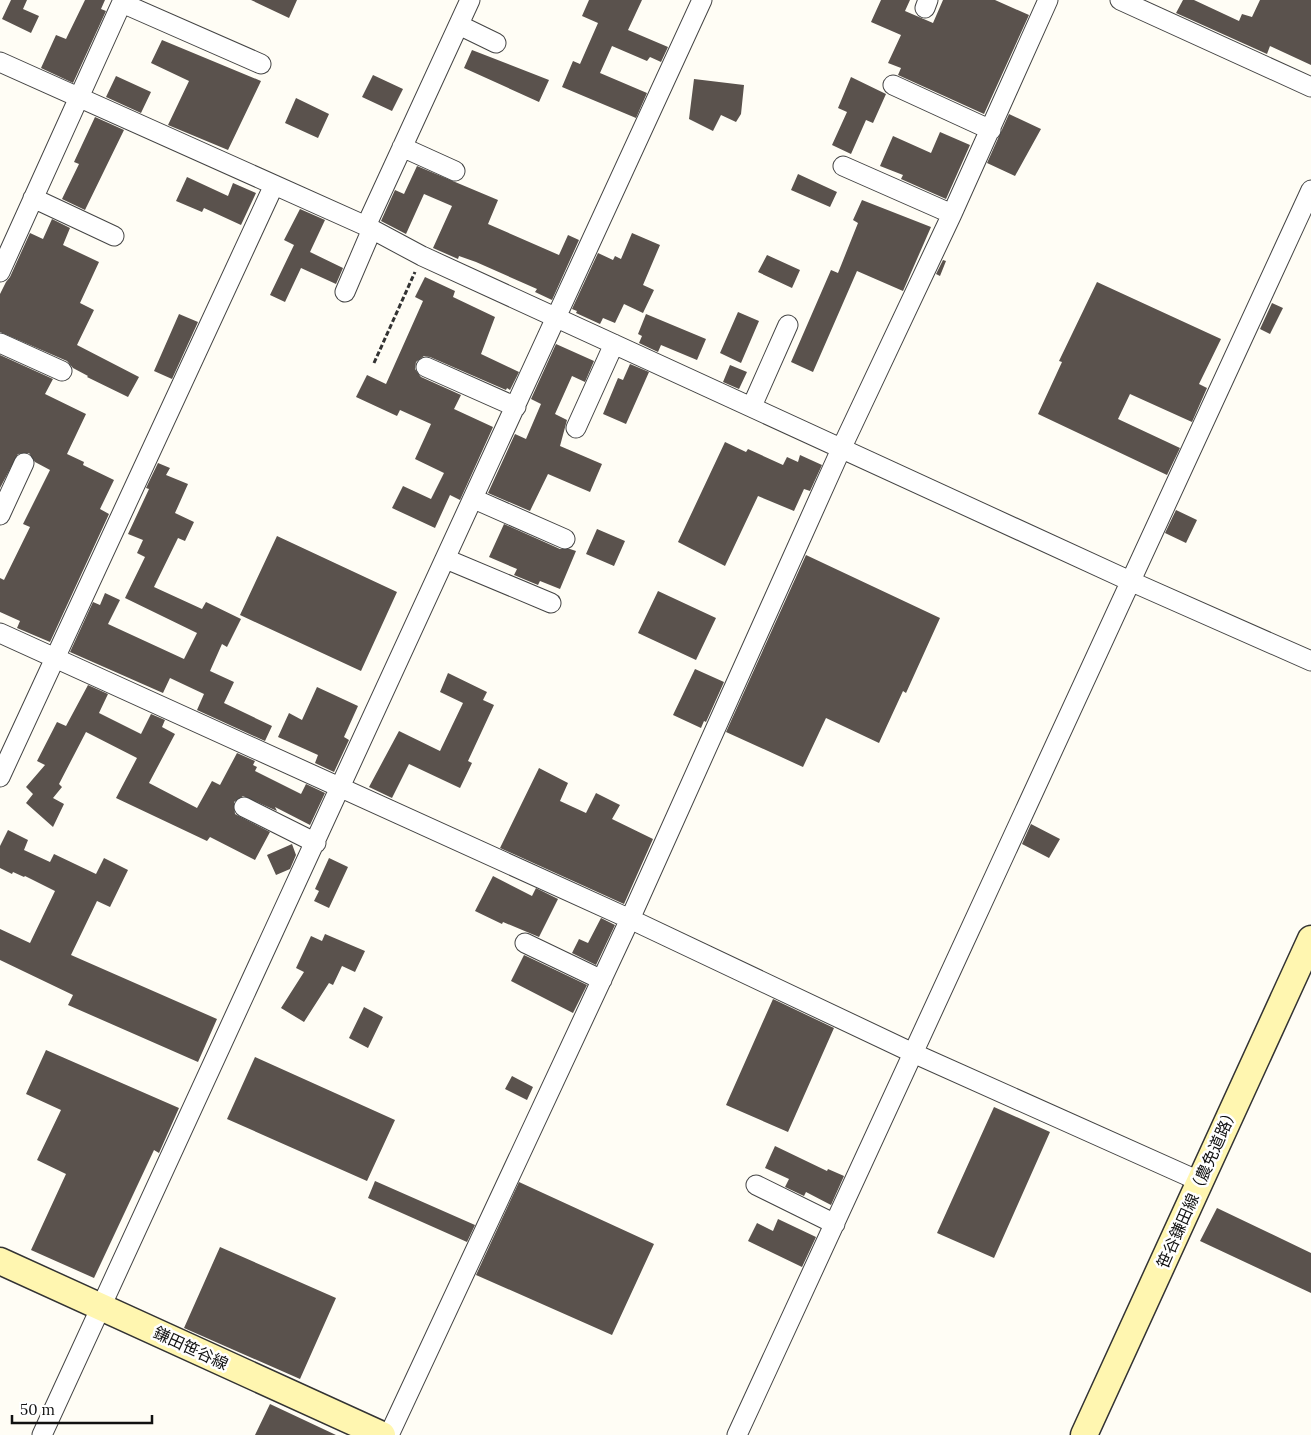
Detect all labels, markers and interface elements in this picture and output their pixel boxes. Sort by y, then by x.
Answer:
street label: 笹谷鎌田線（農免道路） [1152,1103,1242,1271]
street label: 鎌田笹谷線 [151,1322,231,1374]
scale bar [12,1392,152,1424]
text: 50 m [20,1400,55,1419]

